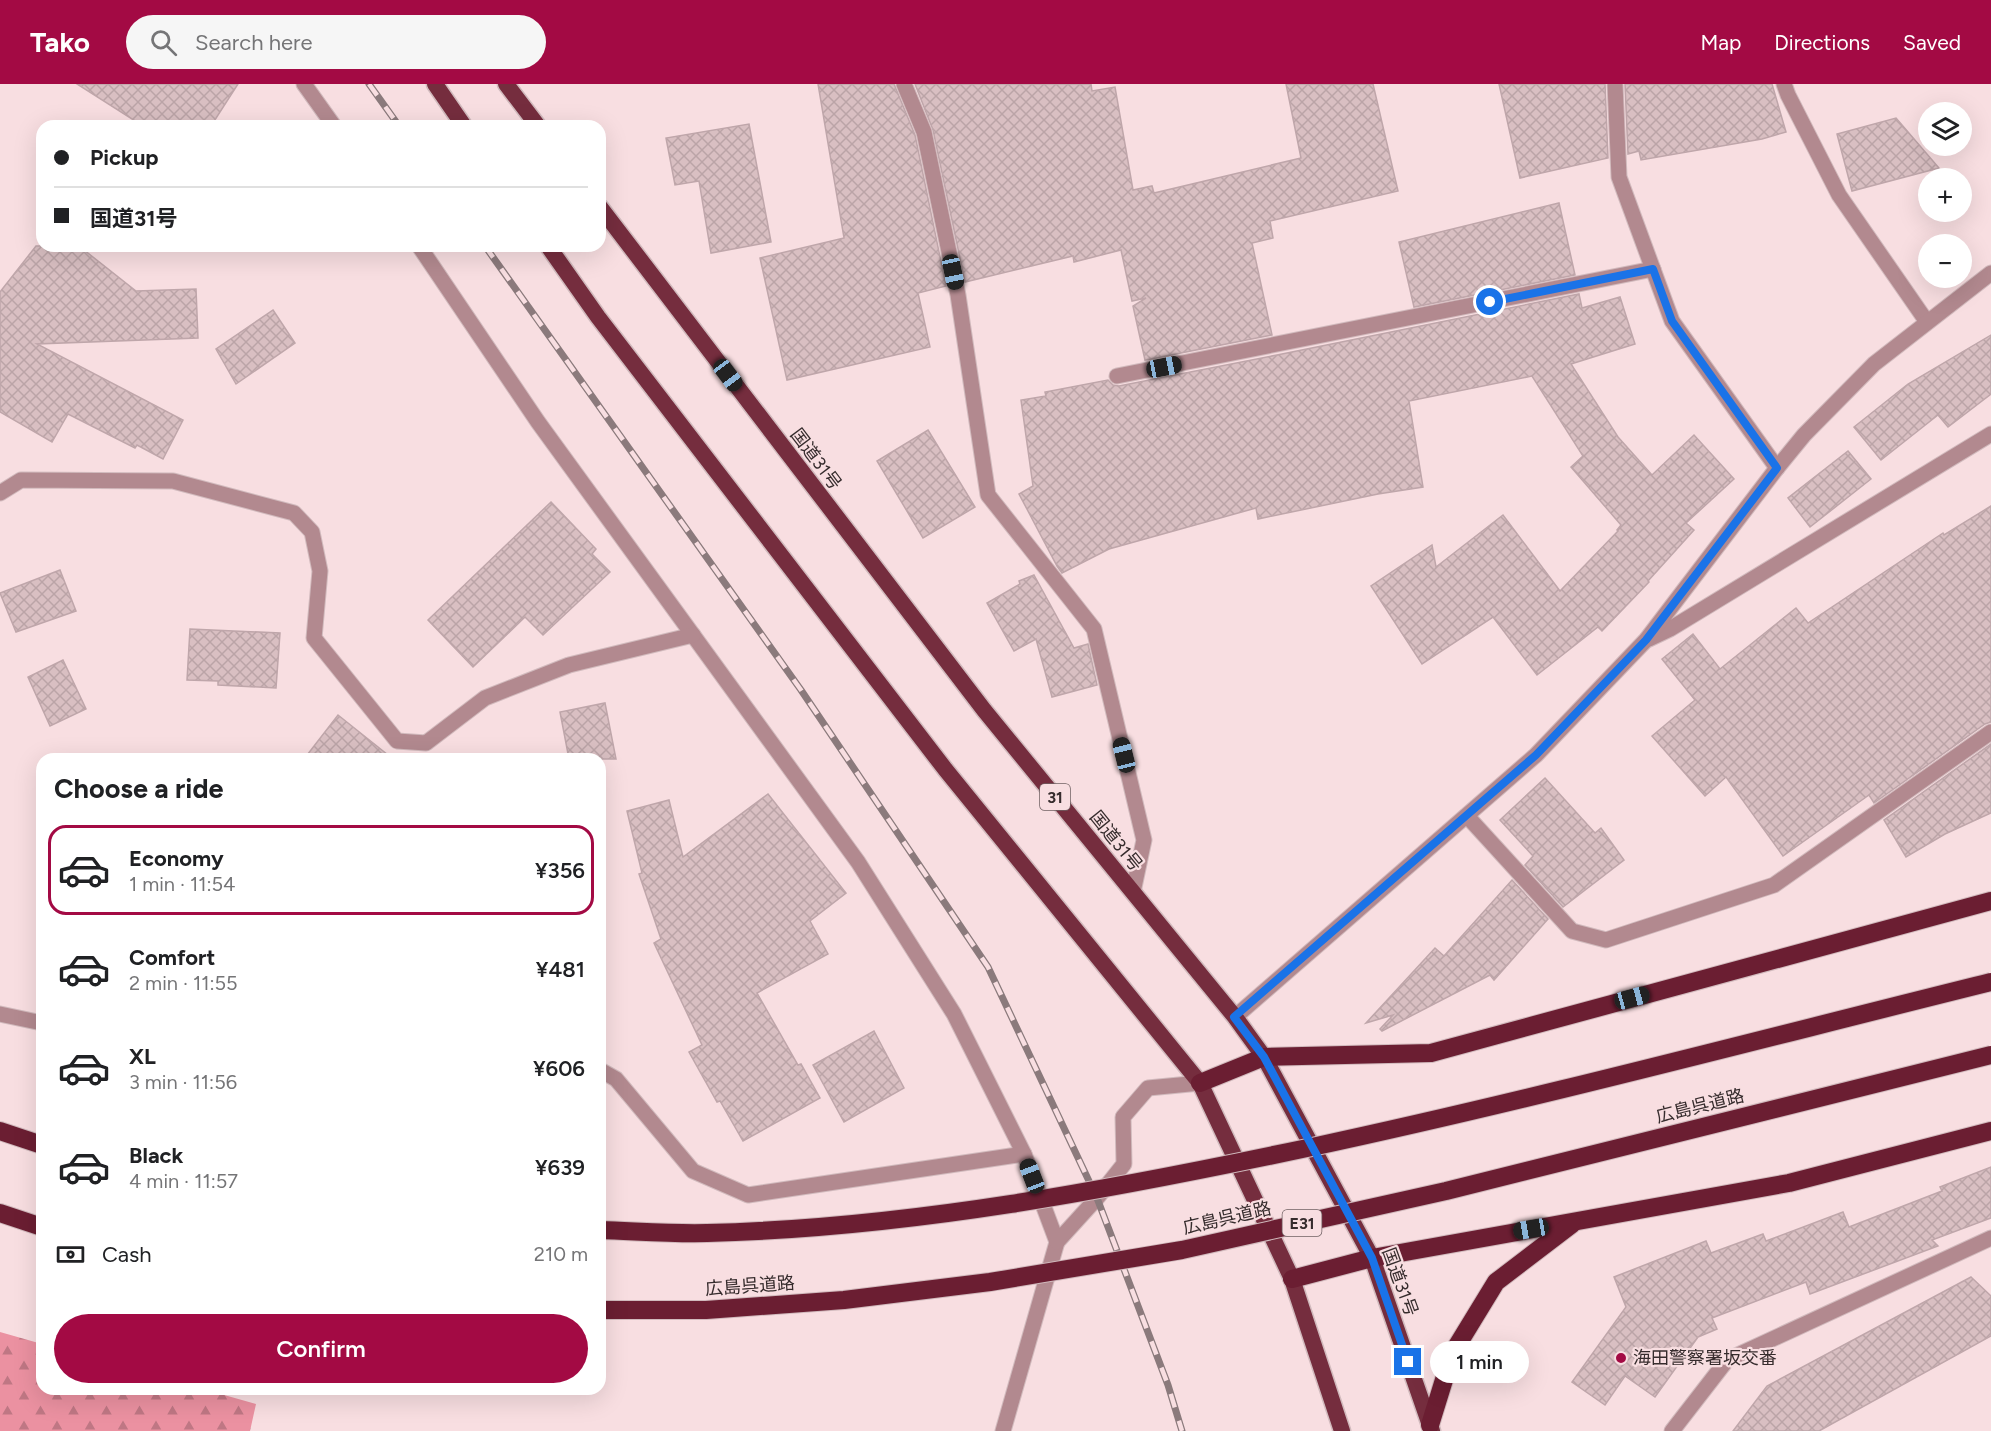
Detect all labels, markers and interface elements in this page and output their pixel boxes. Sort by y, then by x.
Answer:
search box [126,15,546,69]
text: Tako [30,25,90,59]
icon: search [147,26,180,59]
text: Search here [195,29,313,56]
text: Map [1700,30,1741,55]
text: Directions [1774,30,1870,55]
text: Saved [1903,30,1961,55]
map controls [1918,102,1972,288]
button: layers [1918,102,1972,156]
text: Pickup [90,144,159,171]
button: + [1918,168,1972,222]
text: 国道31号 [90,205,178,232]
button: − [1918,234,1972,288]
car [940,253,966,291]
route start [1476,288,1503,315]
car [710,355,746,395]
car [1145,355,1183,379]
street label: 国道31号 [786,424,846,494]
car [1111,735,1137,775]
text: Choose a ride [54,772,223,805]
road number: 31 [1040,784,1070,810]
street label: 国道31号 [1085,806,1147,876]
icon: car [57,843,111,897]
text: Economy [129,845,224,872]
text: ¥356 [535,857,585,884]
text: 1 min · 11:54 [129,872,235,896]
icon: car [57,942,111,996]
text: Comfort [129,944,215,971]
text: ¥481 [536,956,585,983]
text: 2 min · 11:55 [129,971,237,995]
car [1612,985,1652,1011]
icon: car [57,1041,111,1095]
text: XL [129,1043,156,1070]
text: ¥606 [533,1055,585,1082]
text: 3 min · 11:56 [129,1070,237,1094]
street label: 広島呉道路 [1654,1084,1746,1128]
icon: car [57,1140,111,1194]
text: Black [129,1142,183,1169]
text: ¥639 [535,1154,585,1181]
car [1017,1156,1047,1196]
text: 4 min · 11:57 [129,1169,238,1193]
street label: 広島呉道路 [1181,1197,1273,1239]
road number: E31 [1282,1210,1322,1236]
car [1512,1217,1550,1241]
icon: cash [54,1238,87,1271]
text: Cash [102,1241,152,1268]
text: 210 m [534,1242,588,1266]
street label: 国道31号 [1377,1245,1423,1319]
street label: 広島呉道路 [704,1272,796,1300]
button: Confirm [54,1314,588,1383]
callout: 1 min [1429,1341,1528,1383]
place label: 海田警察署坂交番 [1633,1347,1777,1369]
route end [1394,1348,1421,1375]
text: 1 min [1456,1350,1503,1374]
marker: 海田警察署坂交番 [1614,1351,1628,1365]

